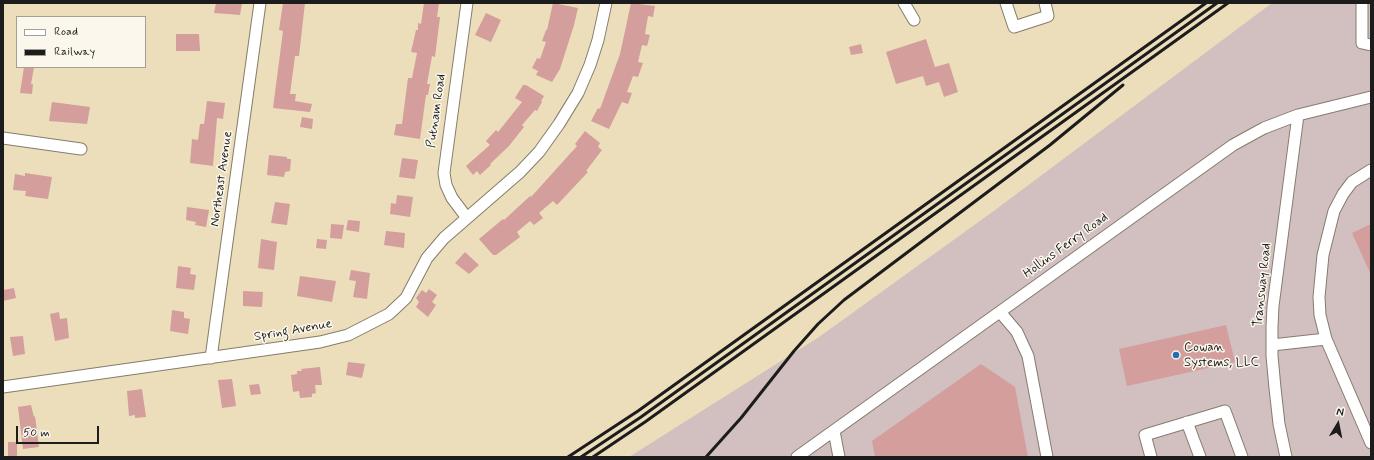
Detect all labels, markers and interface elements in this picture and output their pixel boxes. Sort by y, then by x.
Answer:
legend [16,16,146,68]
text: Road [54,24,78,40]
text: Railway [54,44,95,60]
street label: Putnam Road [424,73,450,149]
street label: Northeast Avenue [208,130,236,228]
street label: Hollins Ferry Road [1021,210,1111,282]
street label: Transway Road [1251,242,1275,328]
street label: Spring Avenue [253,316,333,346]
place label: Cowan Systems, LLC [1184,340,1259,371]
marker: Cowan Systems, LLC [1171,350,1181,360]
north arrow [1318,404,1358,444]
text: N [1335,405,1345,420]
scale bar [18,418,101,444]
text: 50 m [23,425,50,441]

